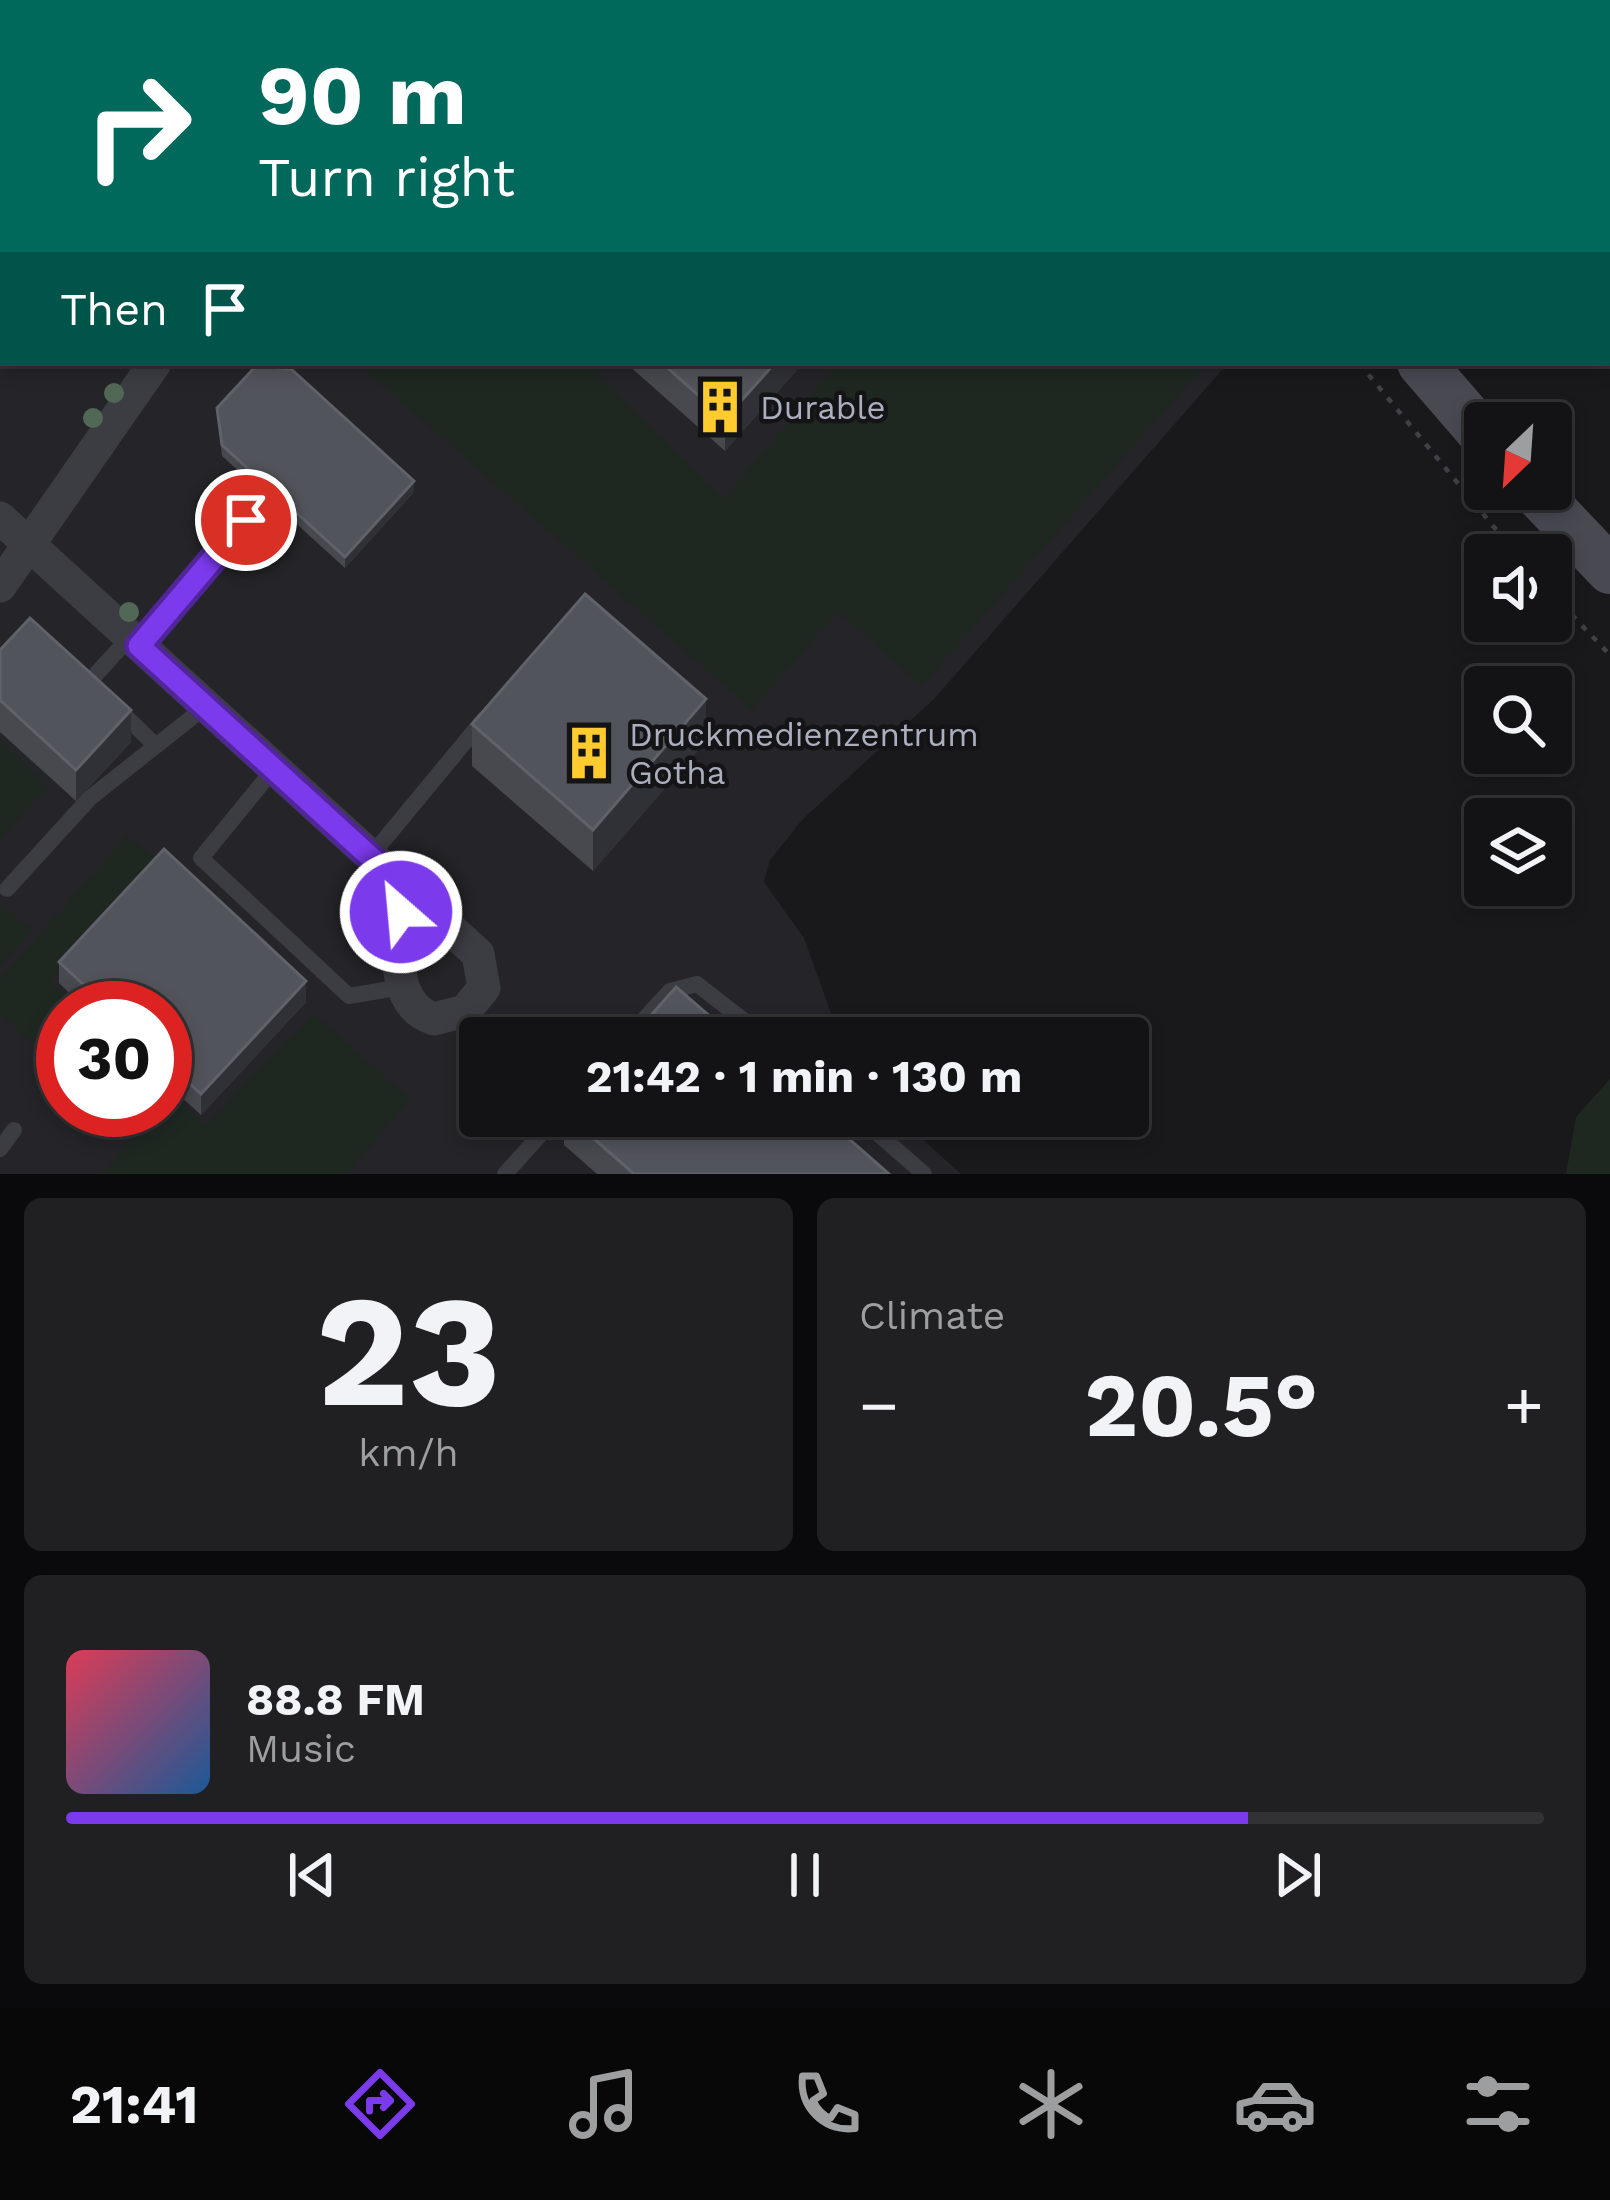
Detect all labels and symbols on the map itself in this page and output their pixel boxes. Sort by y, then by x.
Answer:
building icon: Durable [691,378,749,436]
place label: Durable [760,388,886,427]
north arrow [1464,402,1572,510]
pin [195,469,297,571]
place label: Druckmedienzentrum Gotha [629,715,979,792]
building icon: Druckmedienzentrum Gotha [560,724,618,782]
position arrow [338,849,464,975]
speed limit sign: 30 [36,981,192,1137]

